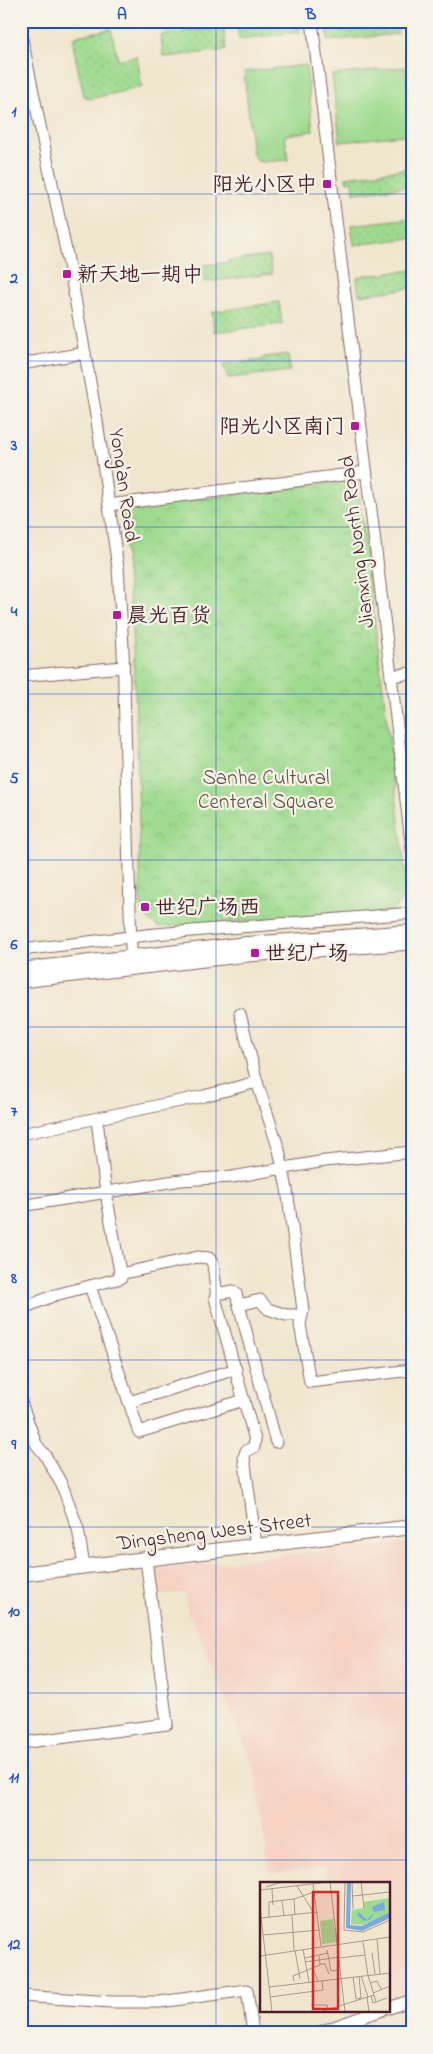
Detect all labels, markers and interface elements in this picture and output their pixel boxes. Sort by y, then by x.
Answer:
text: A [117,3,127,27]
text: B [305,3,317,27]
text: 1 [11,100,17,124]
place label: 阳光小区中 [212,171,317,201]
marker: 阳光小区中 [321,178,333,190]
place label: 新天地一期中 [77,261,203,291]
text: 2 [9,267,18,291]
marker: 新天地一期中 [61,268,73,280]
place label: 阳光小区南门 [219,413,345,443]
marker: 阳光小区南门 [349,420,361,432]
street label: Yong'an Road [98,426,146,545]
text: 3 [10,434,18,458]
street label: Jianxing North Road [332,453,385,630]
text: 4 [10,600,18,624]
place label: 晨光百货 [127,602,211,632]
marker: 晨光百货 [111,609,123,621]
park label: Sanhe Cultural Centeral Square [198,764,334,818]
text: 5 [9,767,19,791]
place label: 世纪广场西 [155,894,260,924]
marker: 世纪广场西 [139,901,151,913]
text: 6 [9,933,18,957]
place label: 世纪广场 [265,940,349,970]
marker: 世纪广场 [249,947,261,959]
text: 7 [11,1100,18,1124]
text: 8 [10,1267,17,1291]
text: 9 [11,1433,17,1457]
street label: Dingsheng West Street [114,1506,313,1562]
text: 10 [8,1600,20,1624]
text: 11 [9,1766,20,1790]
inset map [260,1882,390,2012]
text: 12 [7,1933,21,1957]

